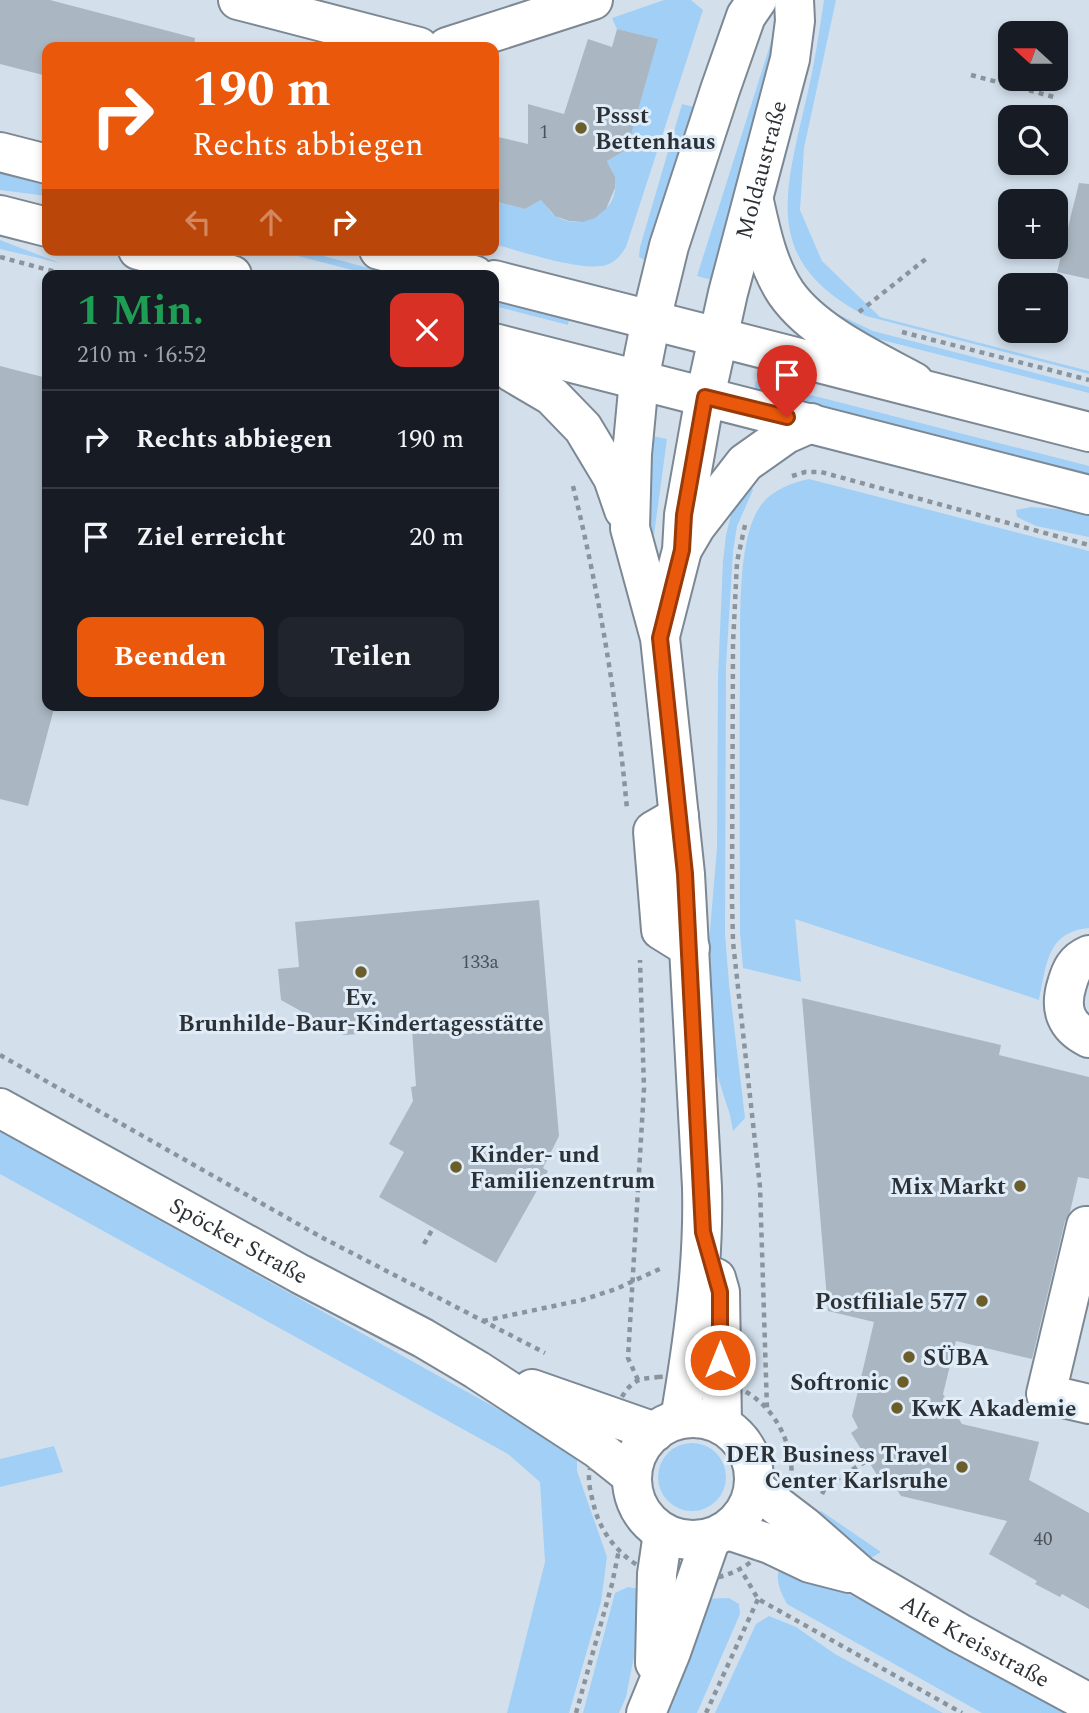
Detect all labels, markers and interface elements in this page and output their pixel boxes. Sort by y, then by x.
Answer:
north arrow [998,21,1068,91]
map controls [998,21,1068,343]
text: 190 m [192,53,331,128]
icon: right [77,70,168,161]
street label: Moldaustraße [727,97,797,243]
place label: Pssst Bettenhaus [595,99,716,160]
button: search [998,105,1068,175]
house number: 1 [539,118,549,147]
marker: Pssst Bettenhaus [573,120,589,136]
text: Rechts abbiegen [192,121,424,170]
button: + [998,189,1068,259]
icon: left [179,203,217,241]
icon: ahead [252,203,290,241]
icon: right [325,203,363,241]
button: − [998,273,1068,343]
text: 1 Min. [77,280,204,343]
button: close [390,293,464,367]
text: 210 m · 16:52 [77,338,206,373]
pin [757,345,817,417]
icon: arrive [768,356,806,394]
text: Rechts abbiegen [136,419,332,459]
text: 190 m [396,419,464,459]
icon: right [77,420,115,458]
text: Ziel erreicht [136,517,286,557]
text: 20 m [409,517,464,557]
icon: arrive [77,518,115,556]
button: Beenden [77,617,264,697]
button: Teilen [278,617,464,697]
house number: 133a [461,948,500,977]
marker: Ev. Brunhilde-Baur-Kindertagesstätte [353,964,369,980]
place label: Ev. Brunhilde-Baur-Kindertagesstätte [178,981,544,1042]
place label: Kinder- und Familienzentrum [470,1138,655,1199]
marker: Kinder- und Familienzentrum [448,1159,464,1175]
place label: Mix Markt [890,1170,1006,1205]
marker: Mix Markt [1012,1178,1028,1194]
street label: Spöcker Straße [162,1189,314,1294]
place label: Postfiliale 577 [815,1285,968,1320]
marker: Postfiliale 577 [974,1293,990,1309]
position arrow [683,1323,757,1397]
place label: SÜBA [923,1341,989,1376]
marker: SÜBA [901,1349,917,1365]
place label: Softronic [790,1366,889,1401]
marker: Softronic [895,1374,911,1390]
place label: KwK Akademie [911,1392,1076,1427]
marker: KwK Akademie [889,1400,905,1416]
place label: DER Business Travel Center Karlsruhe [726,1438,948,1499]
marker: DER Business Travel Center Karlsruhe [954,1459,970,1475]
house number: 40 [1033,1525,1053,1554]
street label: Alte Kreisstraße [893,1586,1056,1698]

